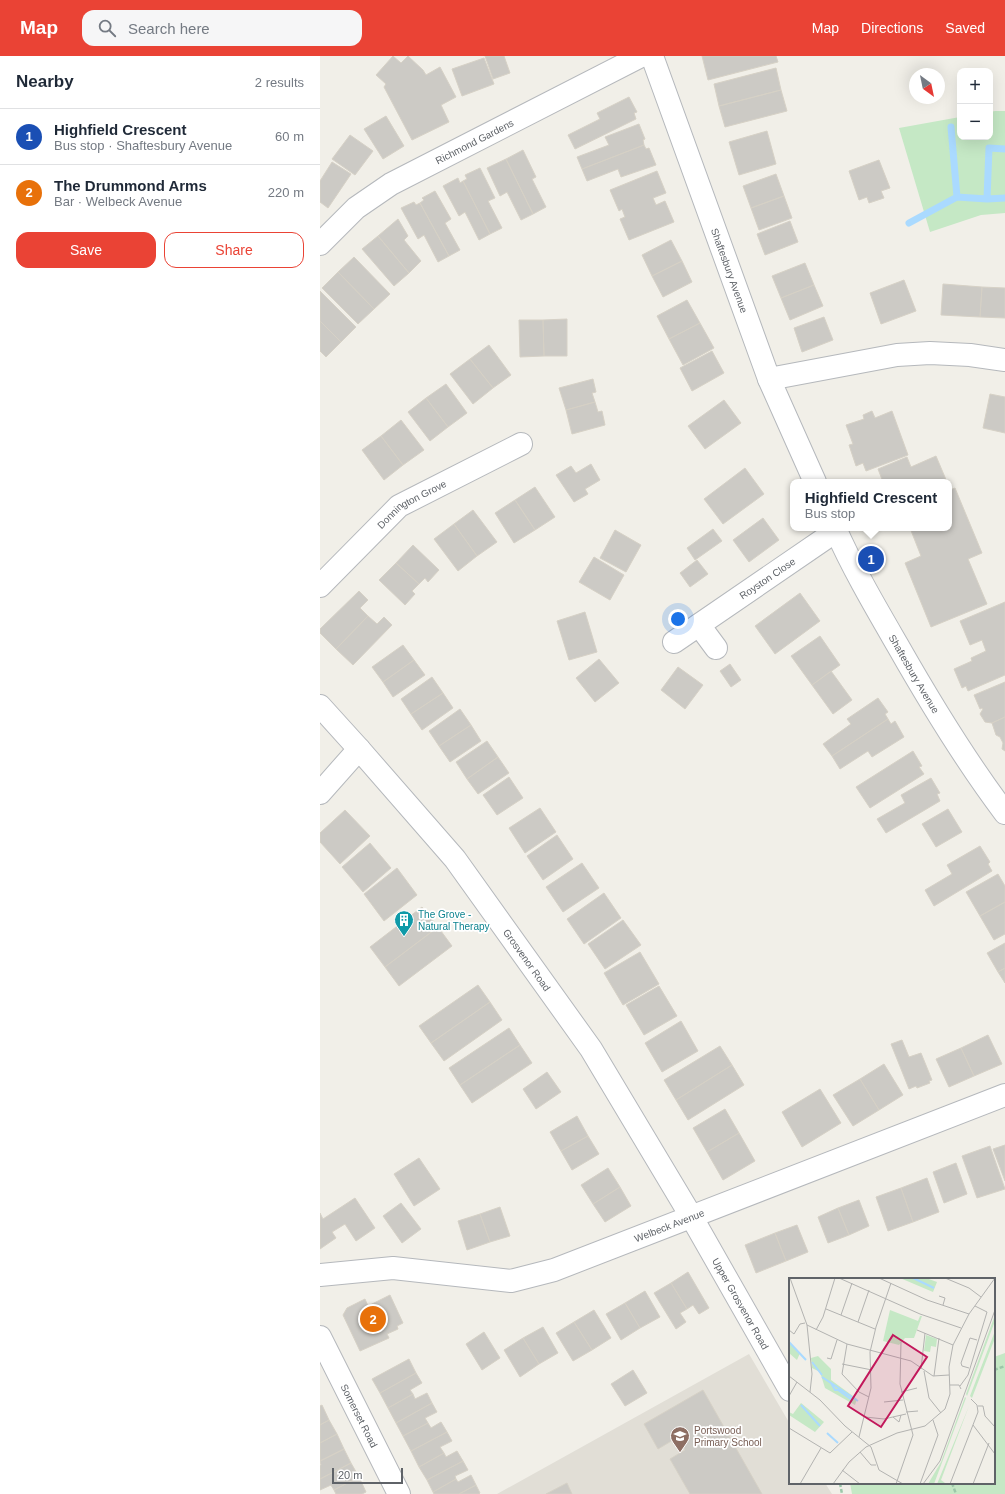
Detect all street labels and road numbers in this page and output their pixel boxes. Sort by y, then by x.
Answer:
street label: Richmond Gardens [434,117,515,166]
street label: Shaftesbury Avenue [709,227,750,315]
street label: Donnington Grove [375,478,449,531]
street label: Royston Close [738,555,798,601]
street label: Shaftesbury Avenue [887,633,941,716]
street label: Grosvenor Road [501,927,553,993]
street label: Welbeck Avenue [633,1207,706,1244]
street label: Upper Grosvenor Road [710,1256,771,1351]
street label: Somerset Road [339,1382,380,1449]

